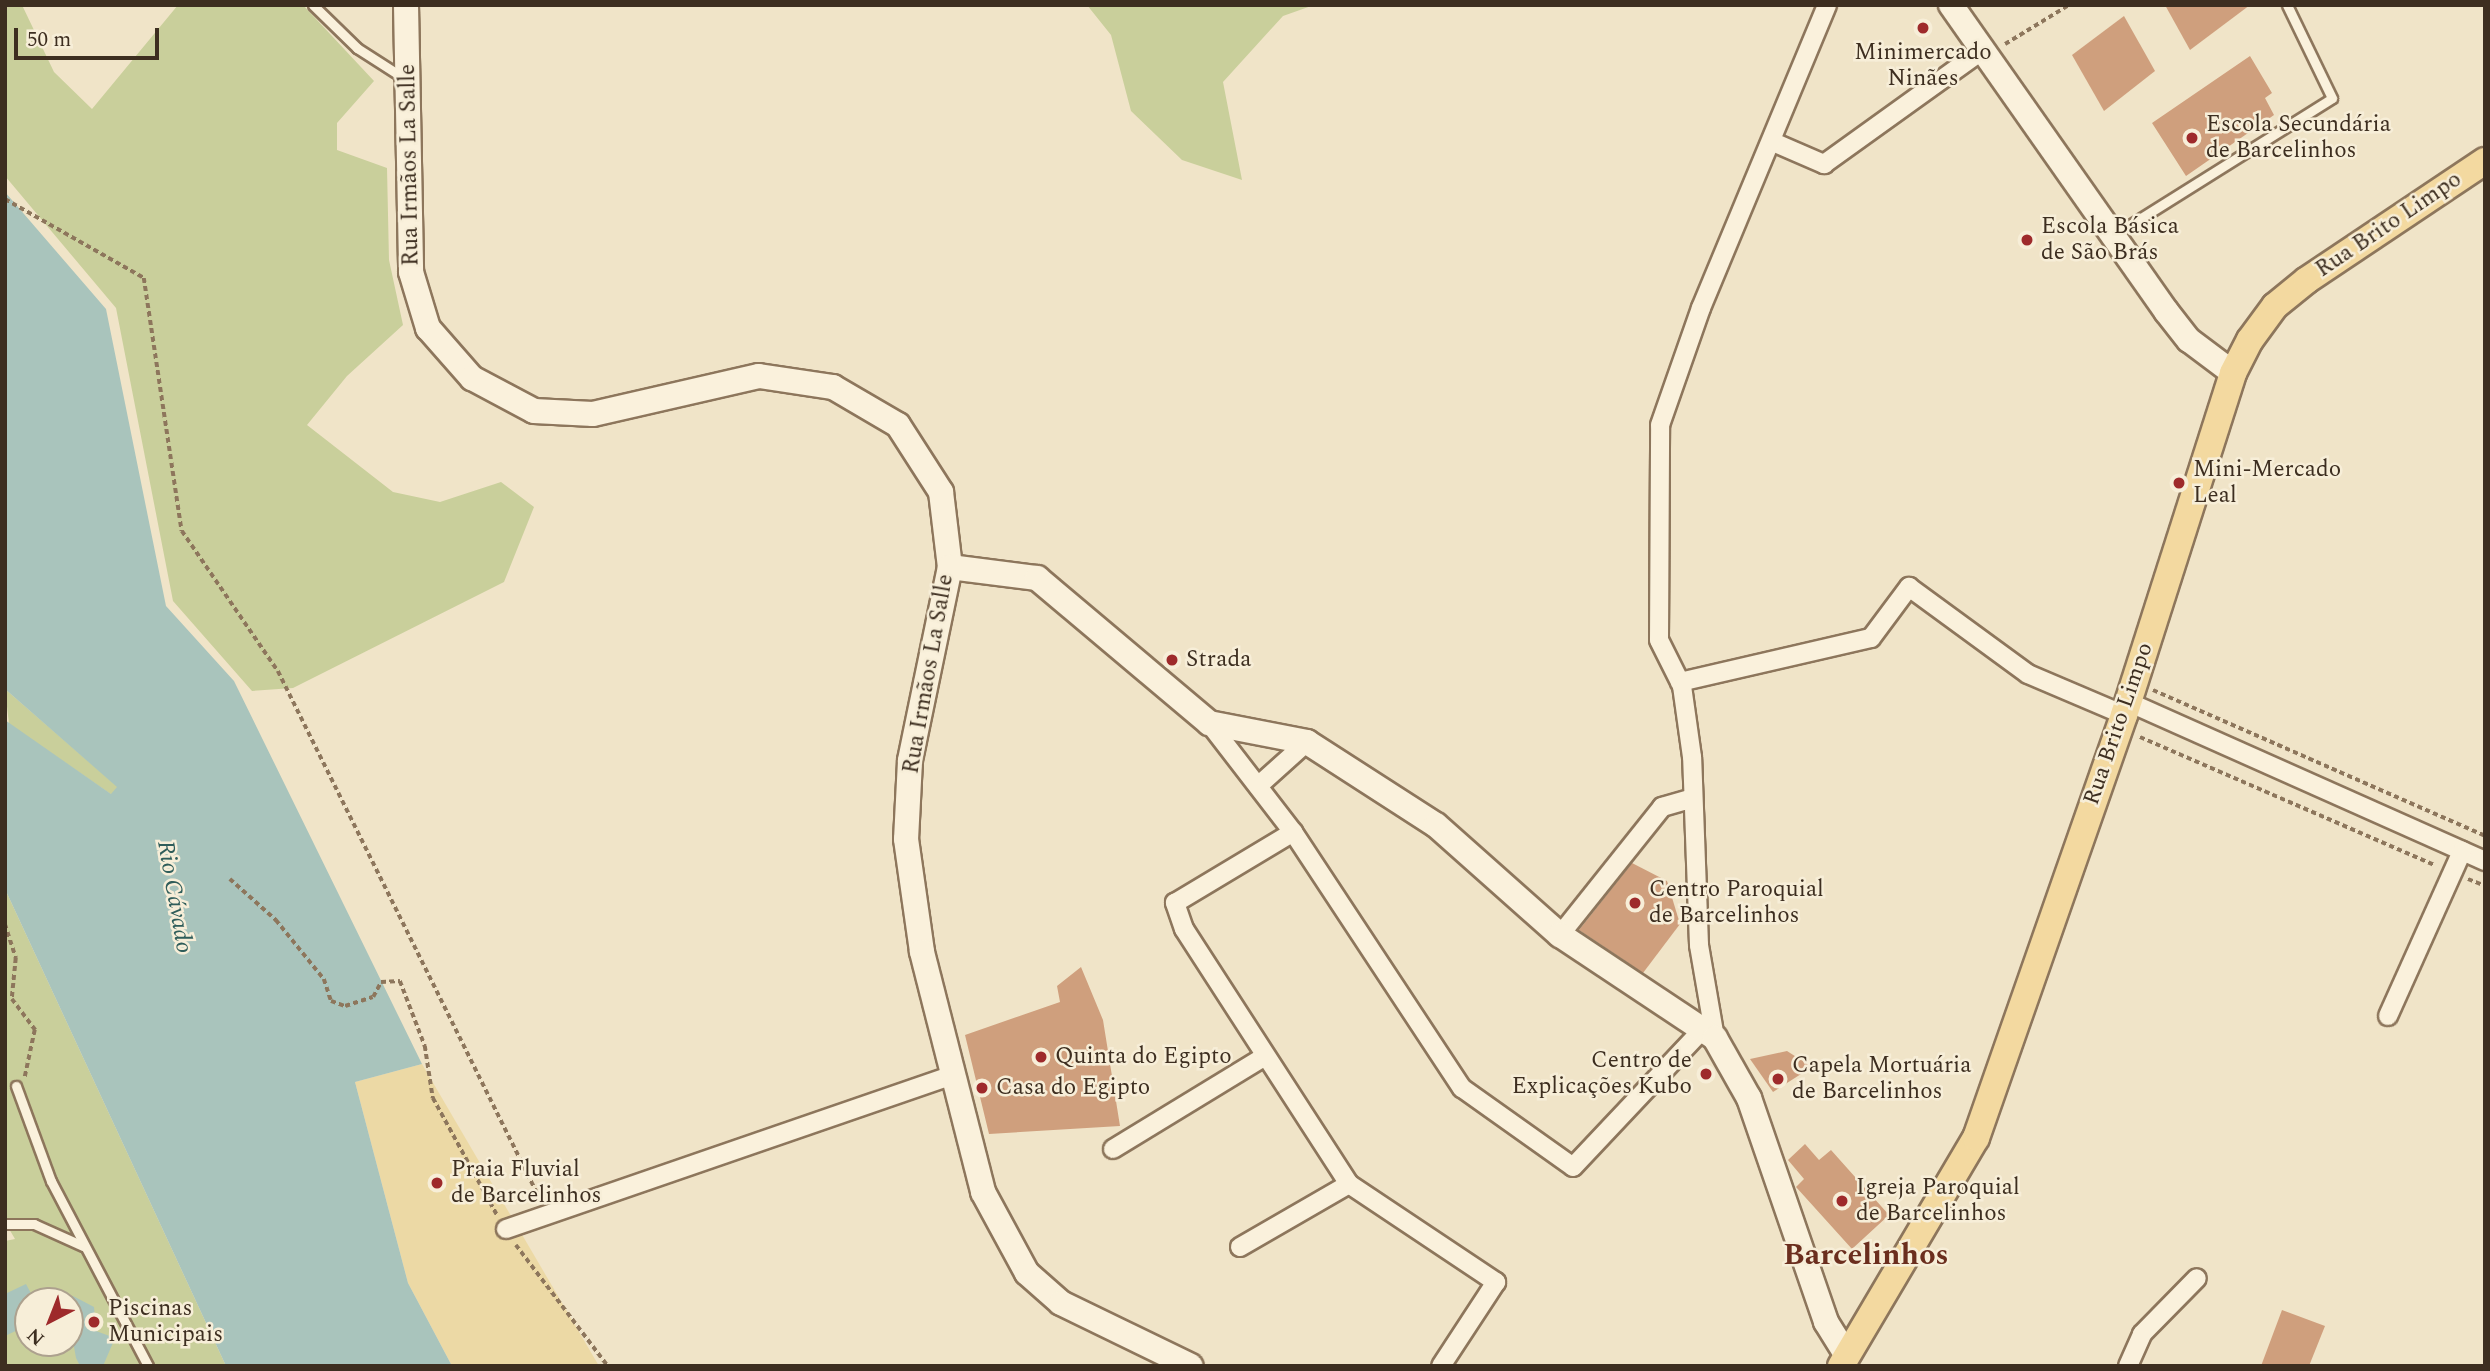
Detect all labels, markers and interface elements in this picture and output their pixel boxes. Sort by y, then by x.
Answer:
scale bar [18,14,163,58]
marker: Minimercado Ninães [1915,20,1931,36]
text: 50 m [27,24,71,56]
place label: Minimercado Ninães [1854,39,1992,93]
street label: Rua Irmãos La Salle [394,64,426,266]
place label: Escola Secundária de Barcelinhos [2206,111,2391,165]
marker: Escola Secundária de Barcelinhos [2184,130,2200,146]
street label: Rua Brito Limpo [2311,166,2467,284]
place label: Escola Básica de São Brás [2041,213,2179,267]
marker: Escola Básica de São Brás [2019,232,2035,248]
place label: Mini-Mercado Leal [2193,456,2341,510]
marker: Mini-Mercado Leal [2171,475,2187,491]
street label: Rua Irmãos La Salle [898,572,960,776]
street label: Rua Brito Limpo [2078,639,2160,809]
place label: Strada [1186,646,1252,674]
marker: Strada [1164,652,1180,668]
water label: Rio Cávado [150,838,198,956]
place label: Centro Paroquial de Barcelinhos [1649,876,1824,930]
marker: Centro Paroquial de Barcelinhos [1627,895,1643,911]
place label: Quinta do Egipto [1055,1043,1232,1071]
place label: Centro de Explicações Kubo [1512,1047,1692,1101]
marker: Quinta do Egipto [1033,1049,1049,1065]
place label: Capela Mortuária de Barcelinhos [1792,1052,1971,1106]
marker: Centro de Explicações Kubo [1698,1066,1714,1082]
marker: Capela Mortuária de Barcelinhos [1770,1071,1786,1087]
place label: Casa do Egipto [996,1074,1150,1102]
marker: Casa do Egipto [974,1080,990,1096]
place label: Praia Fluvial de Barcelinhos [451,1156,601,1210]
place label: Igreja Paroquial de Barcelinhos [1856,1174,2020,1228]
marker: Praia Fluvial de Barcelinhos [429,1175,445,1191]
marker: Igreja Paroquial de Barcelinhos [1834,1193,1850,1209]
district label: Barcelinhos [1783,1237,1949,1273]
north arrow [14,1287,84,1357]
place label: Piscinas Municipais [108,1295,223,1349]
marker: Piscinas Municipais [86,1314,102,1330]
text: N [20,1321,51,1352]

